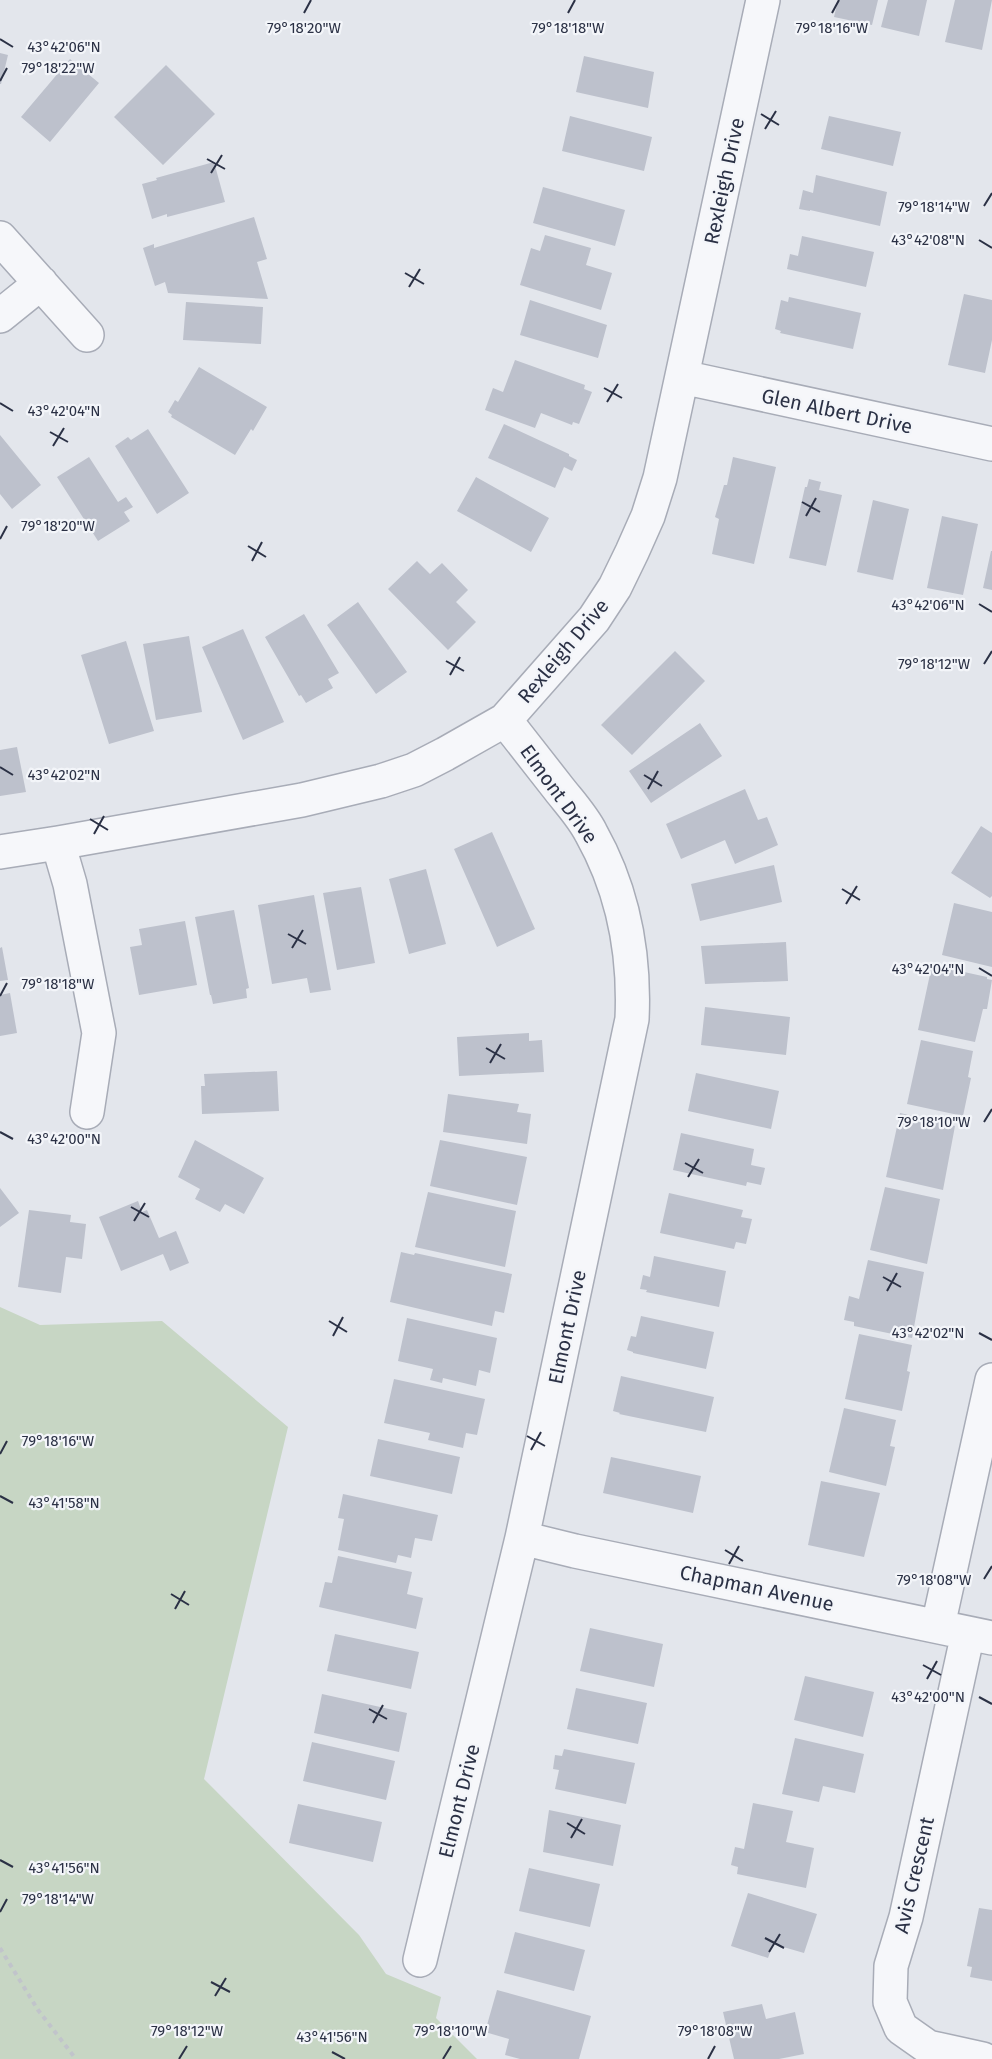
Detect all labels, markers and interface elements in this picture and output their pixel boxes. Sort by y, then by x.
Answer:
text: 79°18'20"W [267,19,342,37]
text: 79°18'18"W [532,19,605,37]
text: 79°18'16"W [796,19,869,37]
text: 43°42'06"N [27,38,101,56]
text: 79°18'22"W [21,59,95,77]
street label: Rexleigh Drive [699,115,749,247]
text: 79°18'14"W [898,198,971,216]
text: 43°42'08"N [891,231,965,249]
street label: Glen Albert Drive [759,383,915,439]
text: 43°42'04"N [27,402,101,420]
text: 79°18'20"W [21,517,96,535]
street label: Rexleigh Drive [512,594,614,708]
text: 43°42'06"N [891,596,965,614]
text: 79°18'12"W [898,655,971,673]
street label: Elmont Drive [515,740,603,848]
text: 43°42'02"N [27,766,101,784]
text: 43°42'04"N [891,960,965,978]
text: 79°18'18"W [22,975,95,993]
text: 79°18'10"W [897,1113,971,1131]
text: 43°42'00"N [27,1130,101,1148]
street label: Elmont Drive [543,1268,591,1386]
text: 43°42'02"N [891,1324,965,1342]
text: 79°18'16"W [22,1432,95,1450]
text: 43°41'58"N [28,1494,100,1512]
street label: Chapman Avenue [678,1560,836,1616]
text: 79°18'08"W [897,1571,972,1589]
text: 43°42'00"N [891,1688,965,1706]
street label: Elmont Drive [433,1742,485,1860]
street label: Avis Crescent [889,1814,939,1936]
text: 43°41'56"N [28,1859,100,1877]
text: 79°18'14"W [22,1890,95,1908]
text: 79°18'12"W [151,2022,224,2040]
text: 79°18'10"W [414,2022,488,2040]
text: 79°18'08"W [678,2022,753,2040]
text: 43°41'56"N [296,2028,368,2046]

